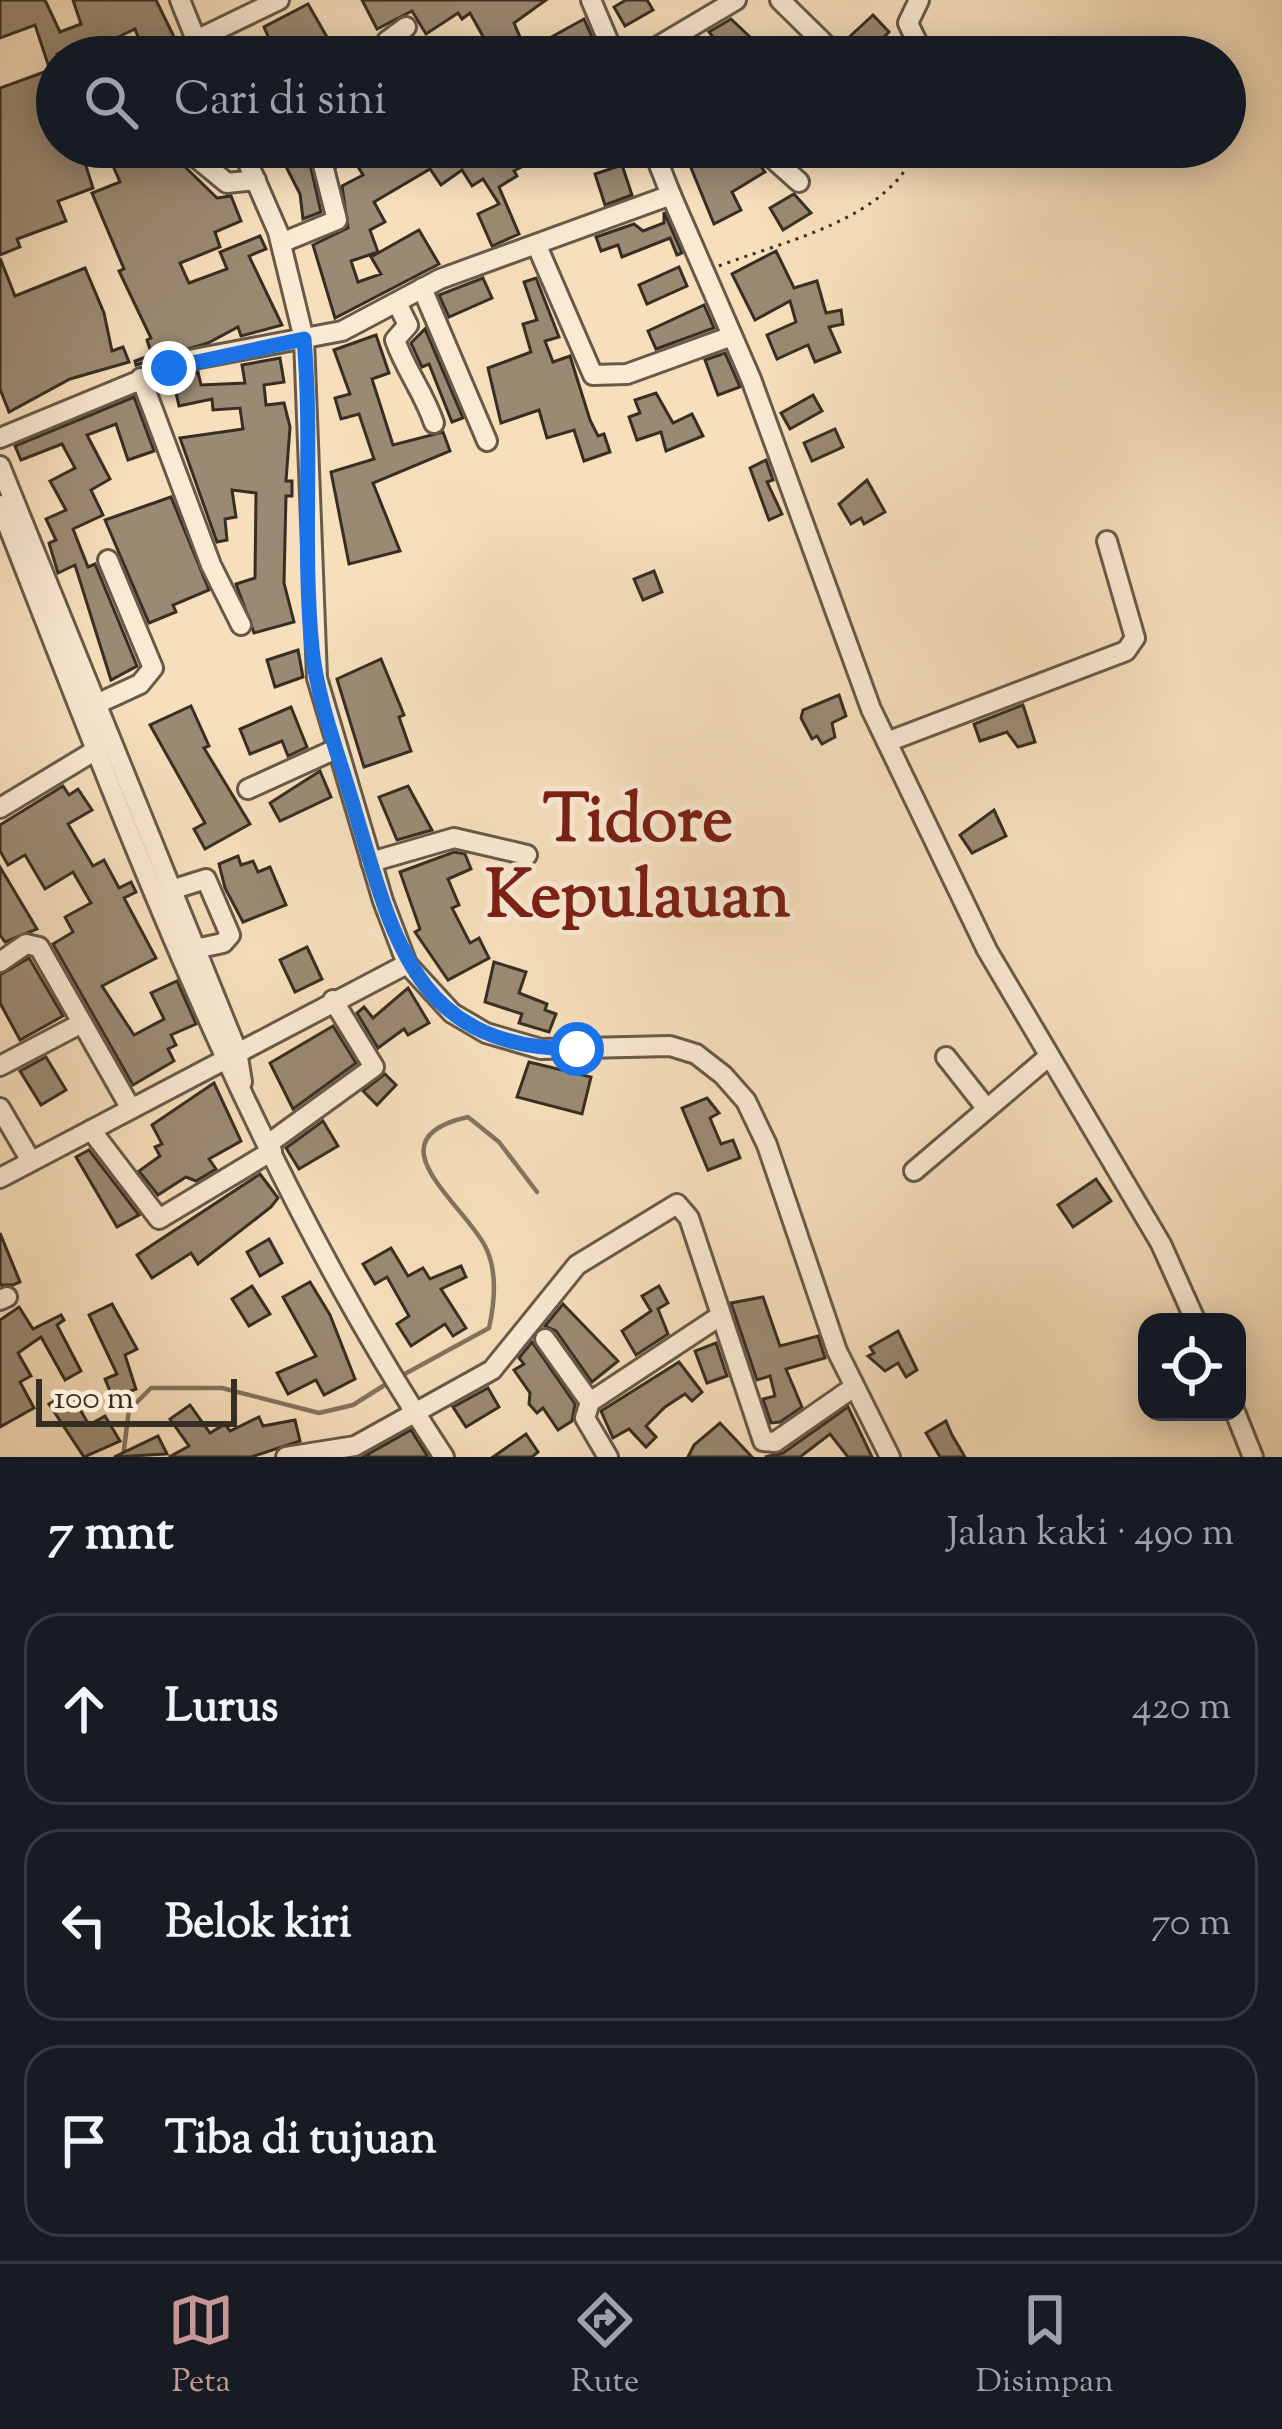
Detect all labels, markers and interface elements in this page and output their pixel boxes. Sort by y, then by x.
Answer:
search box [36,36,1246,168]
icon: search [78,69,144,135]
text: Cari di sini [174,70,387,135]
route end [142,341,196,395]
district label: Tidore Kepulauan [486,777,791,948]
route start [550,1022,604,1076]
map controls [1138,1313,1246,1421]
button: locate [1138,1313,1246,1421]
scale bar [36,1373,237,1426]
text: 100 m [54,1376,134,1424]
text: 7 mnt [48,1499,174,1572]
text: Jalan kaki · 490 m [947,1507,1234,1563]
icon: ahead [51,1676,117,1742]
text: Lurus [165,1677,279,1742]
text: 420 m [1132,1681,1231,1737]
icon: left [51,1892,117,1958]
text: Belok kiri [165,1893,351,1958]
text: 70 m [1151,1897,1231,1953]
icon: arrive [51,2108,117,2174]
text: Tiba di tujuan [165,2109,437,2174]
tab: Peta [168,2287,234,2407]
tab: Rute [571,2287,639,2407]
tab: Disimpan [976,2287,1114,2407]

